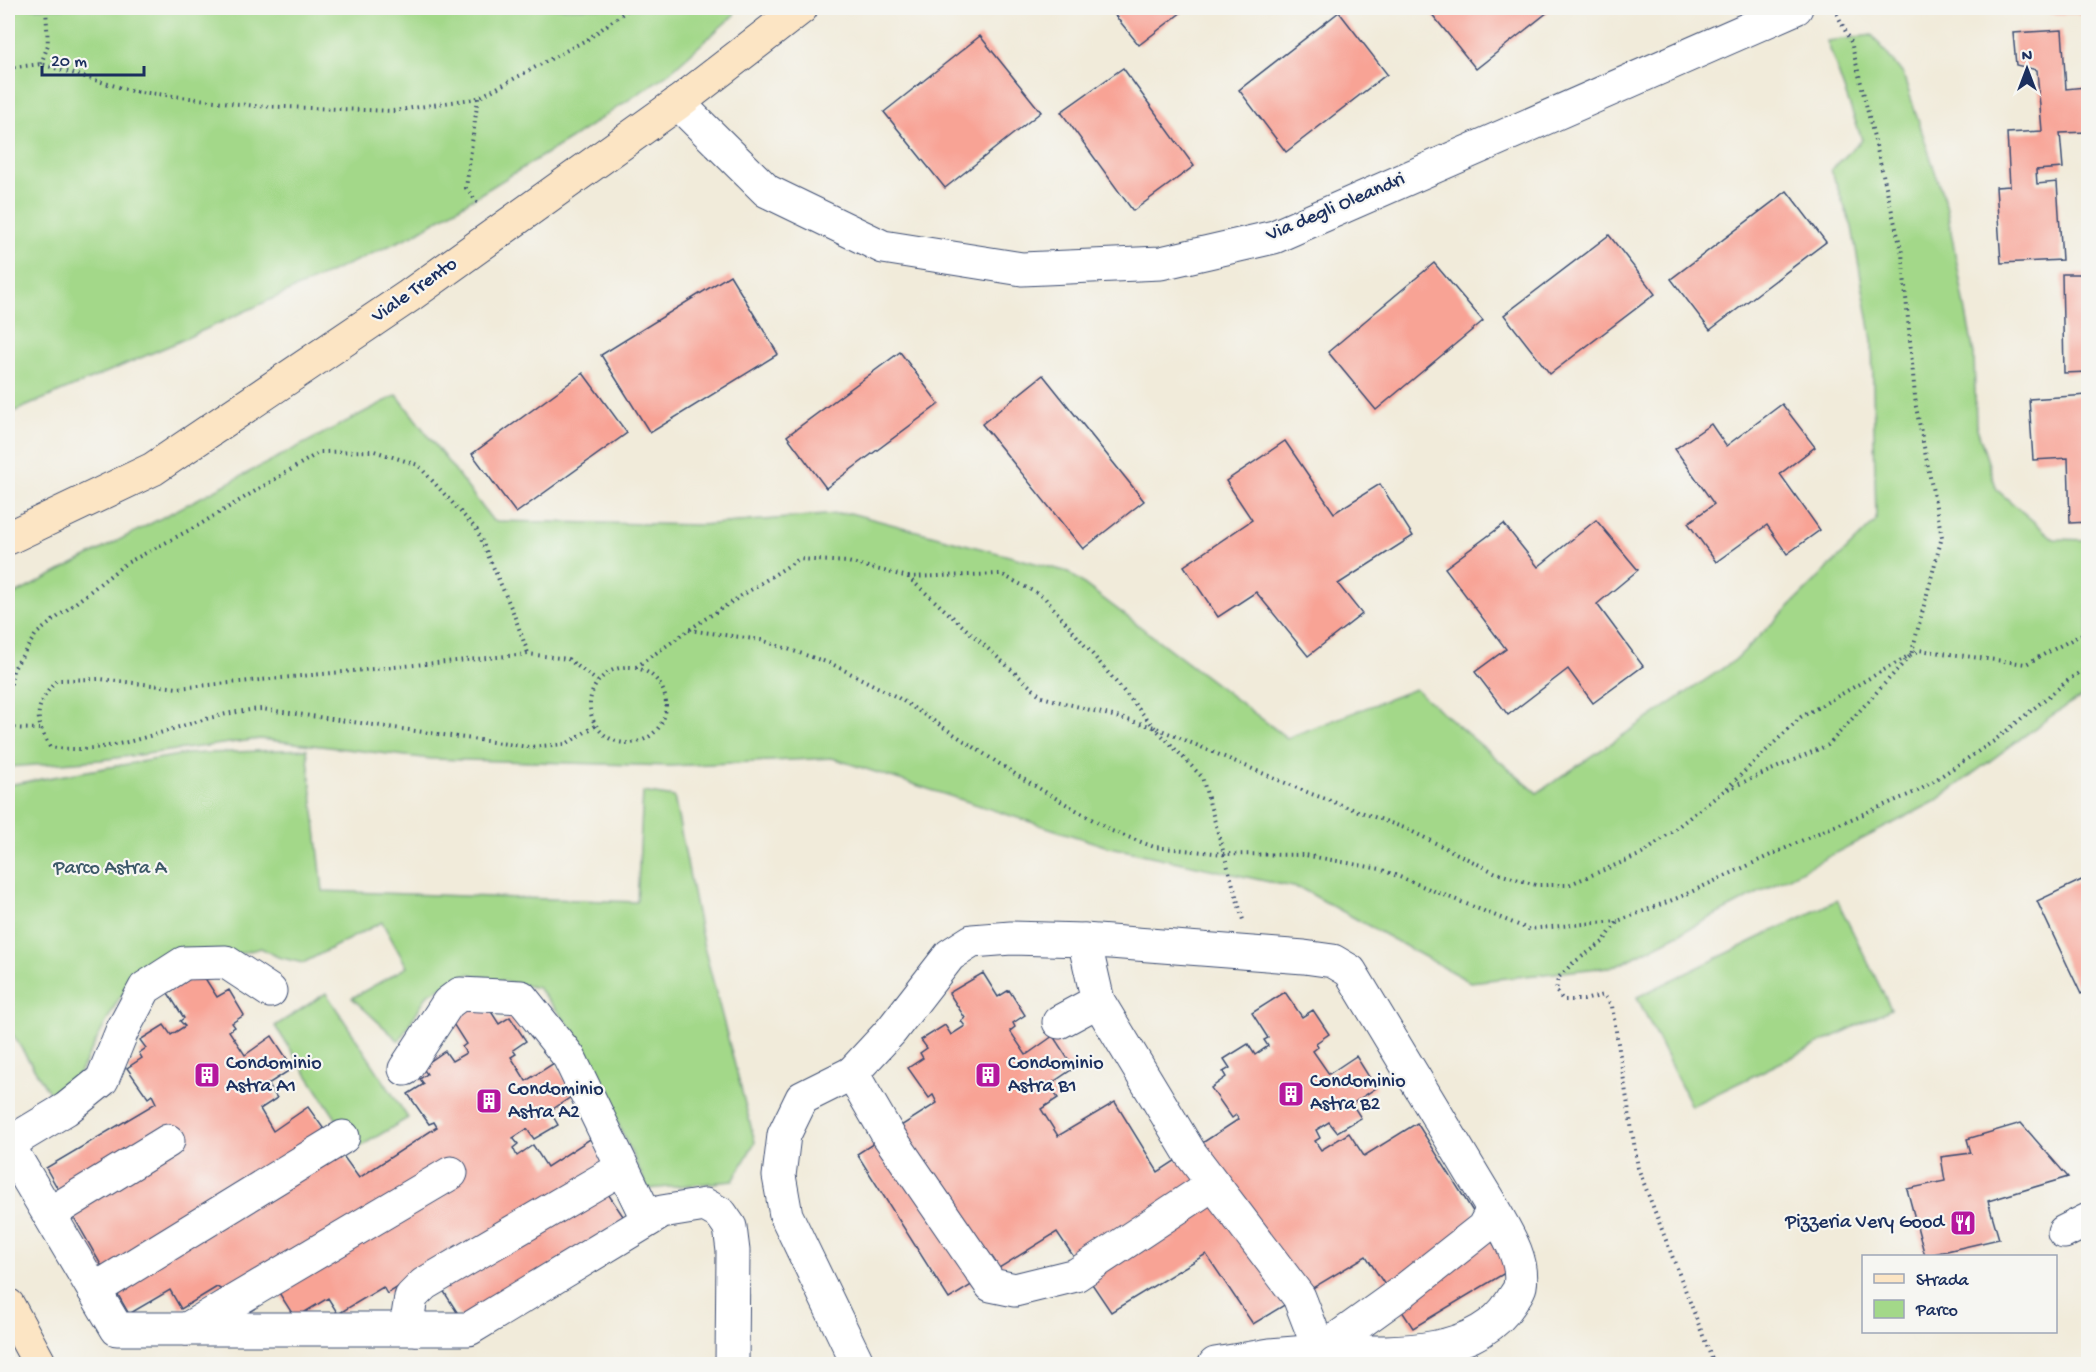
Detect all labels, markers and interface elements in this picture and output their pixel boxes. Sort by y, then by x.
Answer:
scale bar [42,39,144,77]
north arrow [1997,39,2057,99]
text: N [2022,48,2033,67]
text: 20 m [51,52,87,73]
street label: Via degli Oleandri [1262,168,1409,248]
street label: Viale Trento [367,253,462,329]
park label: Parco Astra A [52,858,168,881]
place label: Condominio Astra A1 [226,1053,322,1099]
place label: Condominio Astra B1 [1008,1053,1104,1099]
building icon: Condominio Astra A1 [192,1060,222,1090]
building icon: Condominio Astra B1 [973,1060,1003,1090]
place label: Condominio Astra B2 [1310,1071,1406,1117]
place label: Condominio Astra A2 [508,1079,604,1125]
building icon: Condominio Astra B2 [1276,1079,1306,1109]
building icon: Condominio Astra A2 [474,1086,504,1116]
restaurant icon: Pizzeria Very Good [1948,1208,1978,1238]
place label: Pizzeria Very Good [1784,1212,1946,1235]
legend [1862,1255,2057,1333]
text: Strada [1916,1271,1970,1292]
text: Parco [1915,1301,1958,1322]

